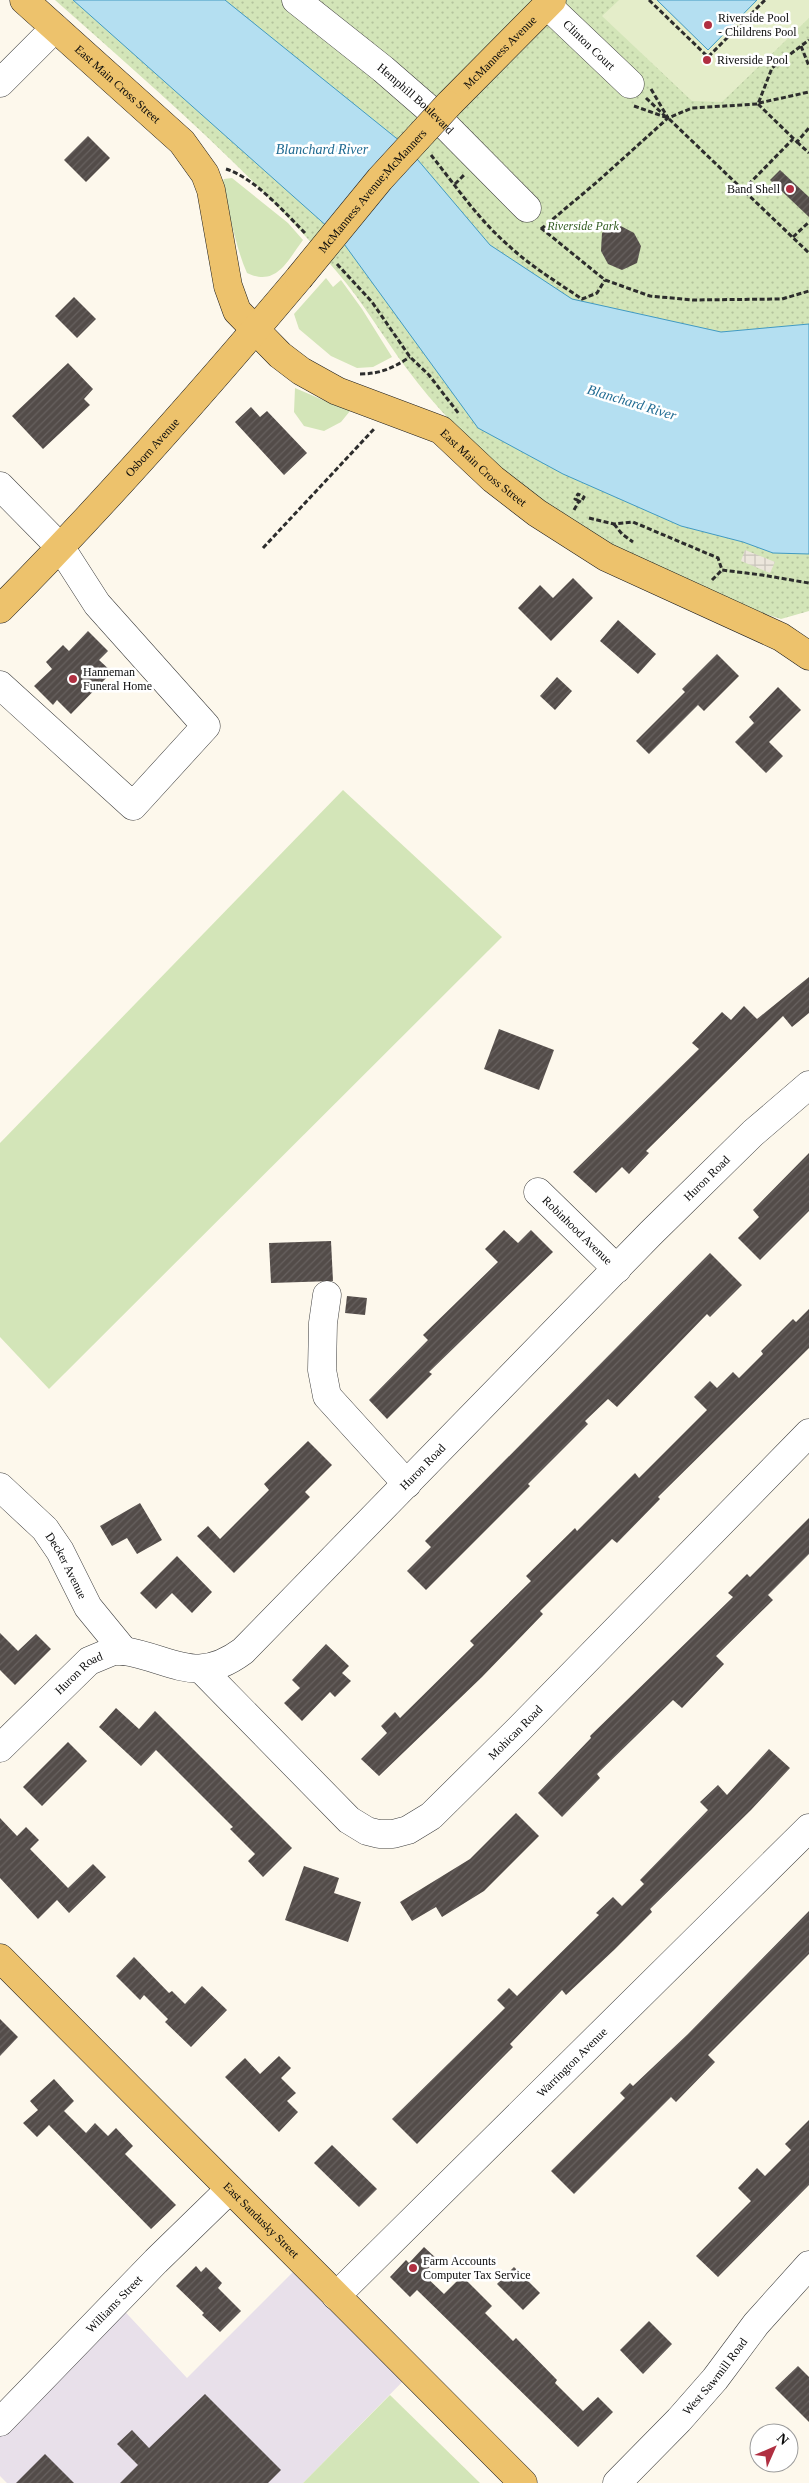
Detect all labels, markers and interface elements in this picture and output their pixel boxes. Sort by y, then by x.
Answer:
place label: Riverside Pool - Childrens Pool [718,11,797,39]
street label: McManness Avenue [461,13,539,92]
street label: Clinton Court [560,17,618,73]
marker: Riverside Pool - Childrens Pool [702,19,714,31]
street label: East Main Cross Street [72,42,164,127]
place label: Riverside Pool [717,53,789,67]
marker: Riverside Pool [701,54,713,66]
street label: Hemphill Boulevard [375,60,457,137]
street label: McManness Avenue;McManners [315,126,430,256]
water label: Blanchard River [276,142,369,157]
place label: Band Shell [727,182,781,196]
marker: Band Shell [784,183,796,195]
park label: Riverside Park [546,219,619,233]
water label: Blanchard River [585,382,679,423]
street label: Osborn Avenue [122,415,182,480]
street label: East Main Cross Street [437,426,530,510]
place label: Hanneman Funeral Home [83,665,152,693]
marker: Hanneman Funeral Home [67,673,79,685]
street label: Huron Road [681,1153,733,1204]
street label: Robinhood Avenue [540,1193,615,1268]
street label: Huron Road [397,1441,448,1493]
street label: Decker Avenue [42,1530,90,1601]
street label: Huron Road [52,1649,105,1697]
street label: Mohican Road [485,1702,545,1763]
street label: Warrington Avenue [534,2025,610,2100]
street label: East Sandusky Street [220,2179,302,2261]
place label: Farm Accounts Computer Tax Service [423,2254,531,2282]
marker: Farm Accounts Computer Tax Service [407,2262,419,2274]
street label: Williams Street [83,2272,146,2336]
street label: West Sawmill Road [680,2335,750,2418]
north arrow [749,2423,799,2473]
text: N [774,2430,792,2448]

